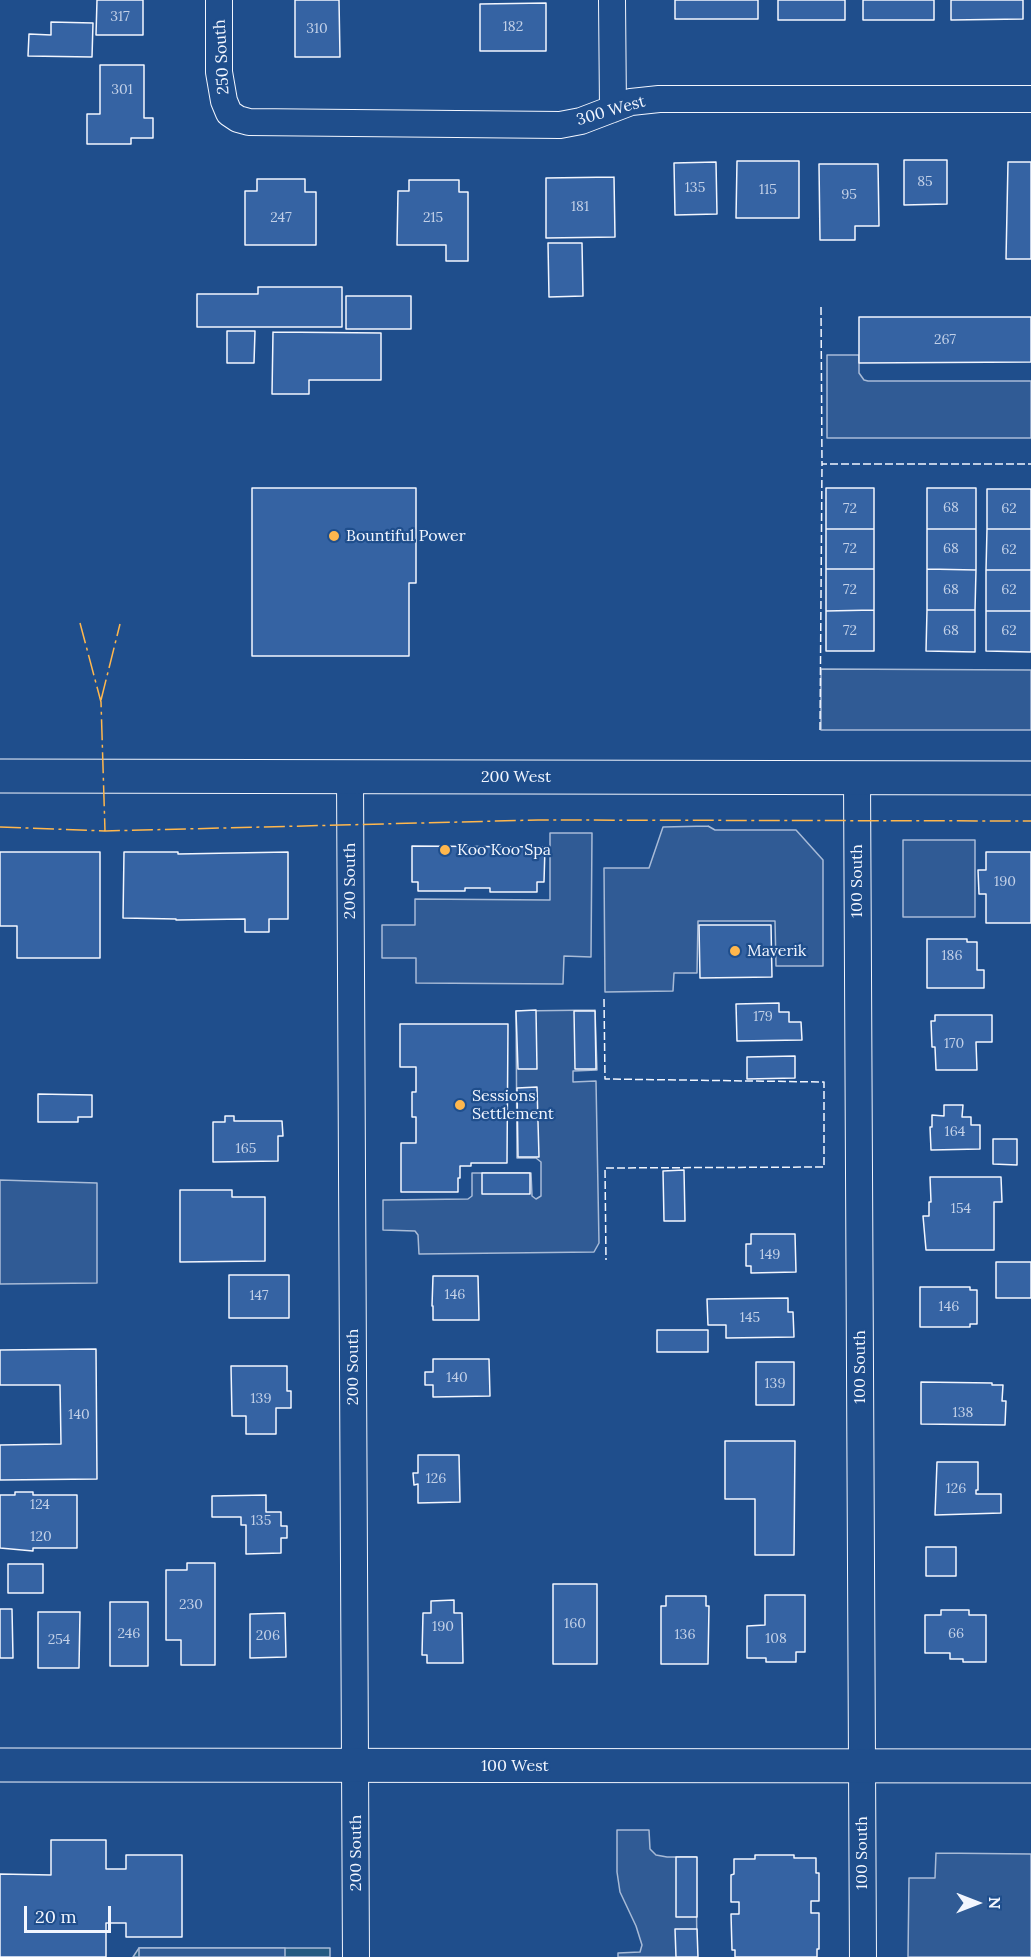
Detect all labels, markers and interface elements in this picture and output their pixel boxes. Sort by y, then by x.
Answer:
house number: 317 [110,9,130,25]
street label: 250 South [210,19,234,95]
house number: 182 [503,19,523,35]
house number: 310 [306,21,328,37]
house number: 301 [111,82,133,98]
street label: 300 West [574,92,648,130]
house number: 85 [917,174,933,190]
house number: 135 [685,180,705,196]
house number: 115 [759,182,777,198]
house number: 95 [841,187,857,203]
house number: 181 [571,199,589,215]
house number: 247 [270,210,292,226]
house number: 215 [423,210,443,226]
house number: 267 [934,332,956,348]
house number: 68 [943,500,959,516]
house number: 72 [843,501,857,517]
house number: 62 [1001,501,1017,517]
place label: Bountiful Power [346,526,466,546]
marker: Bountiful Power [327,529,341,543]
house number: 72 [843,541,857,557]
house number: 68 [943,541,959,557]
house number: 62 [1001,542,1017,558]
house number: 72 [843,582,857,598]
house number: 68 [943,582,959,598]
house number: 62 [1001,582,1017,598]
house number: 72 [843,623,857,639]
house number: 68 [943,623,959,639]
house number: 62 [1001,623,1017,639]
street label: 200 West [481,767,551,787]
place label: Koo Koo Spa [457,840,551,860]
street label: 200 South [340,843,360,919]
marker: Koo Koo Spa [438,843,452,857]
street label: 100 South [847,844,867,918]
house number: 190 [994,874,1016,890]
place label: Maverik [747,941,806,961]
marker: Maverik [728,944,742,958]
house number: 186 [941,948,963,964]
house number: 179 [753,1009,773,1025]
house number: 170 [944,1036,964,1052]
place label: Sessions Settlement [472,1086,554,1124]
marker: Sessions Settlement [453,1098,467,1112]
house number: 164 [945,1124,965,1140]
house number: 165 [236,1141,256,1157]
house number: 154 [951,1201,971,1217]
house number: 149 [760,1247,780,1263]
house number: 146 [445,1287,465,1303]
house number: 147 [249,1288,269,1304]
house number: 146 [939,1299,959,1315]
house number: 145 [740,1310,760,1326]
street label: 200 South [343,1329,363,1405]
street label: 100 South [850,1330,870,1404]
house number: 140 [446,1370,468,1386]
house number: 139 [765,1376,785,1392]
house number: 139 [251,1391,271,1407]
house number: 138 [953,1405,973,1421]
house number: 140 [68,1407,90,1423]
house number: 126 [426,1471,446,1487]
house number: 126 [946,1481,966,1497]
house number: 124 [30,1497,50,1513]
house number: 135 [251,1513,271,1529]
house number: 120 [30,1529,52,1545]
house number: 230 [179,1597,203,1613]
house number: 160 [564,1616,586,1632]
house number: 190 [432,1619,454,1635]
house number: 246 [118,1626,140,1642]
house number: 66 [948,1626,964,1642]
house number: 136 [675,1627,695,1643]
house number: 206 [256,1628,280,1644]
house number: 108 [765,1631,787,1647]
house number: 254 [48,1632,70,1648]
street label: 100 West [481,1756,549,1776]
street label: 200 South [346,1815,366,1891]
street label: 100 South [852,1816,872,1890]
north arrow [947,1873,1007,1933]
scale bar [27,1894,114,1932]
text: N [985,1897,1005,1909]
text: 20 m [35,1905,77,1928]

